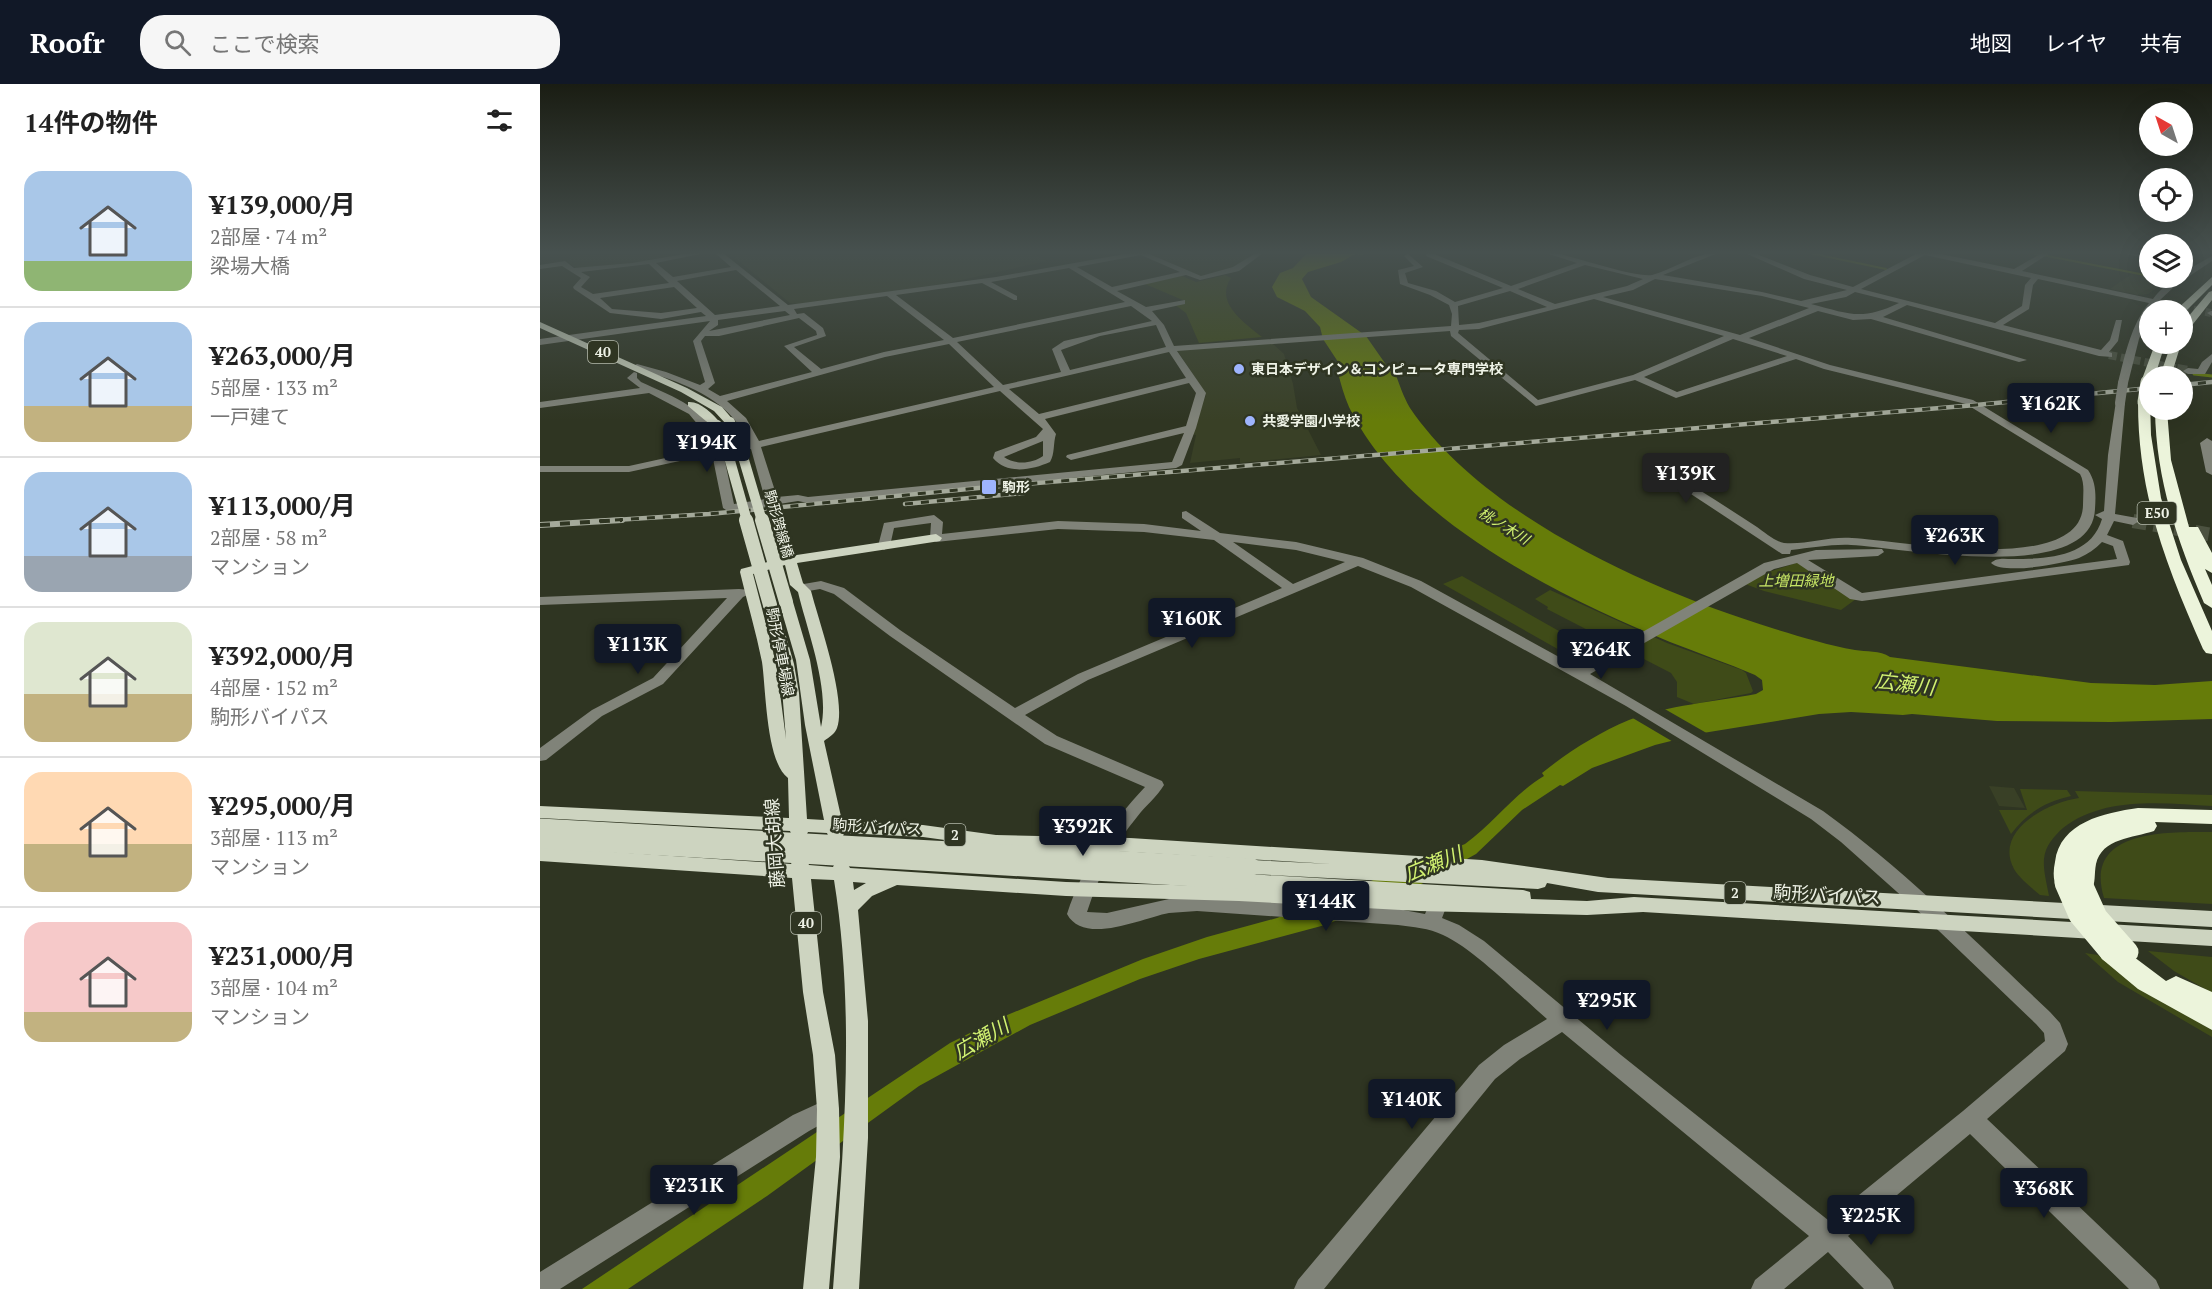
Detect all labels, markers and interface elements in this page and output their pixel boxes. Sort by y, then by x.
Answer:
search box [140,15,560,69]
text: Roofr [30,24,104,61]
icon: search [161,26,194,59]
text: ここで検索 [209,29,320,58]
text: 地図 [1970,29,2012,57]
text: レイヤ [2045,29,2107,57]
text: 共有 [2140,29,2182,57]
north arrow [2139,102,2193,156]
map controls [2139,102,2193,420]
icon: filters [483,104,516,137]
text: 14件の物件 [24,105,157,139]
button: locate [2139,168,2193,222]
text: ¥139,000/月 [210,187,356,221]
icon: home [72,195,144,267]
text: 2部屋 · 74 m² [210,223,327,250]
button: layers [2139,234,2193,288]
text: 梁場大橋 [210,252,290,279]
button: + [2139,300,2193,354]
text: ¥263,000/月 [210,338,356,372]
road number: 40 [588,341,618,363]
icon: home [72,346,144,418]
place label: 東日本デザイン＆コンピュータ専門学校 [1251,359,1503,378]
marker: 東日本デザイン＆コンピュータ専門学校 [1232,362,1246,376]
button: − [2139,366,2193,420]
text: 5部屋 · 133 m² [210,374,338,401]
pin: ¥162K [2009,383,2093,434]
text: ¥162K [2021,389,2081,416]
text: 一戸建て [210,403,290,430]
place label: 共愛学園小学校 [1262,411,1360,430]
marker: 共愛学園小学校 [1243,414,1257,428]
pin: ¥194K [665,422,749,473]
text: ¥194K [677,428,737,455]
pin: ¥139K [1644,453,1728,504]
text: ¥139K [1656,459,1716,486]
place label: 駒形 [1002,477,1030,496]
marker: 駒形 [980,478,998,496]
text: ¥113,000/月 [210,488,356,522]
street label: 駒形跨線橋 [761,488,798,560]
icon: home [72,496,144,568]
road number: E50 [2138,502,2176,524]
water label: 桃ノ木川 [1475,503,1535,549]
pin: ¥263K [1913,515,1997,566]
text: ¥263K [1925,521,1985,548]
text: 2部屋 · 58 m² [210,524,327,551]
text: マンション [210,553,310,580]
park label: 上増田緑地 [1758,570,1835,590]
pin: ¥160K [1150,598,1234,649]
text: ¥160K [1162,604,1222,631]
street label: 駒形停車場線 [763,606,799,698]
pin: ¥113K [596,624,680,675]
pin: ¥264K [1559,629,1643,680]
text: ¥113K [608,630,668,657]
text: ¥264K [1571,635,1631,662]
text: ¥392,000/月 [210,638,356,672]
icon: home [72,646,144,718]
water label: 広瀬川 [1874,666,1938,701]
text: 4部屋 · 152 m² [210,674,338,701]
text: 駒形バイパス [210,703,330,730]
text: ¥295,000/月 [210,788,356,822]
icon: home [72,796,144,868]
street label: 藤岡大胡線 [759,797,789,889]
pin: ¥392K [1041,806,1125,857]
text: ¥392K [1053,812,1113,839]
street label: 駒形バイパス [832,814,922,838]
text: 3部屋 · 113 m² [210,824,338,851]
road number: 2 [944,824,966,846]
water label: 広瀬川 [1400,839,1468,887]
text: マンション [210,853,310,880]
street label: 駒形バイパス [1773,879,1881,909]
pin: ¥144K [1284,881,1368,932]
road number: 2 [1724,882,1746,904]
text: ¥144K [1296,887,1356,914]
road number: 40 [791,912,821,934]
text: ¥231,000/月 [210,938,356,972]
icon: home [72,946,144,1018]
text: 3部屋 · 104 m² [210,974,338,1001]
pin: ¥295K [1565,980,1649,1031]
text: ¥295K [1577,986,1637,1013]
text: マンション [210,1003,310,1030]
water label: 広瀬川 [948,1011,1015,1065]
pin: ¥140K [1370,1079,1454,1130]
text: ¥140K [1382,1085,1442,1112]
pin: ¥231K [652,1165,736,1216]
pin: ¥368K [2002,1168,2086,1219]
text: ¥231K [664,1171,724,1198]
text: ¥368K [2014,1174,2074,1201]
pin: ¥225K [1829,1195,1913,1246]
text: ¥225K [1841,1201,1901,1228]

